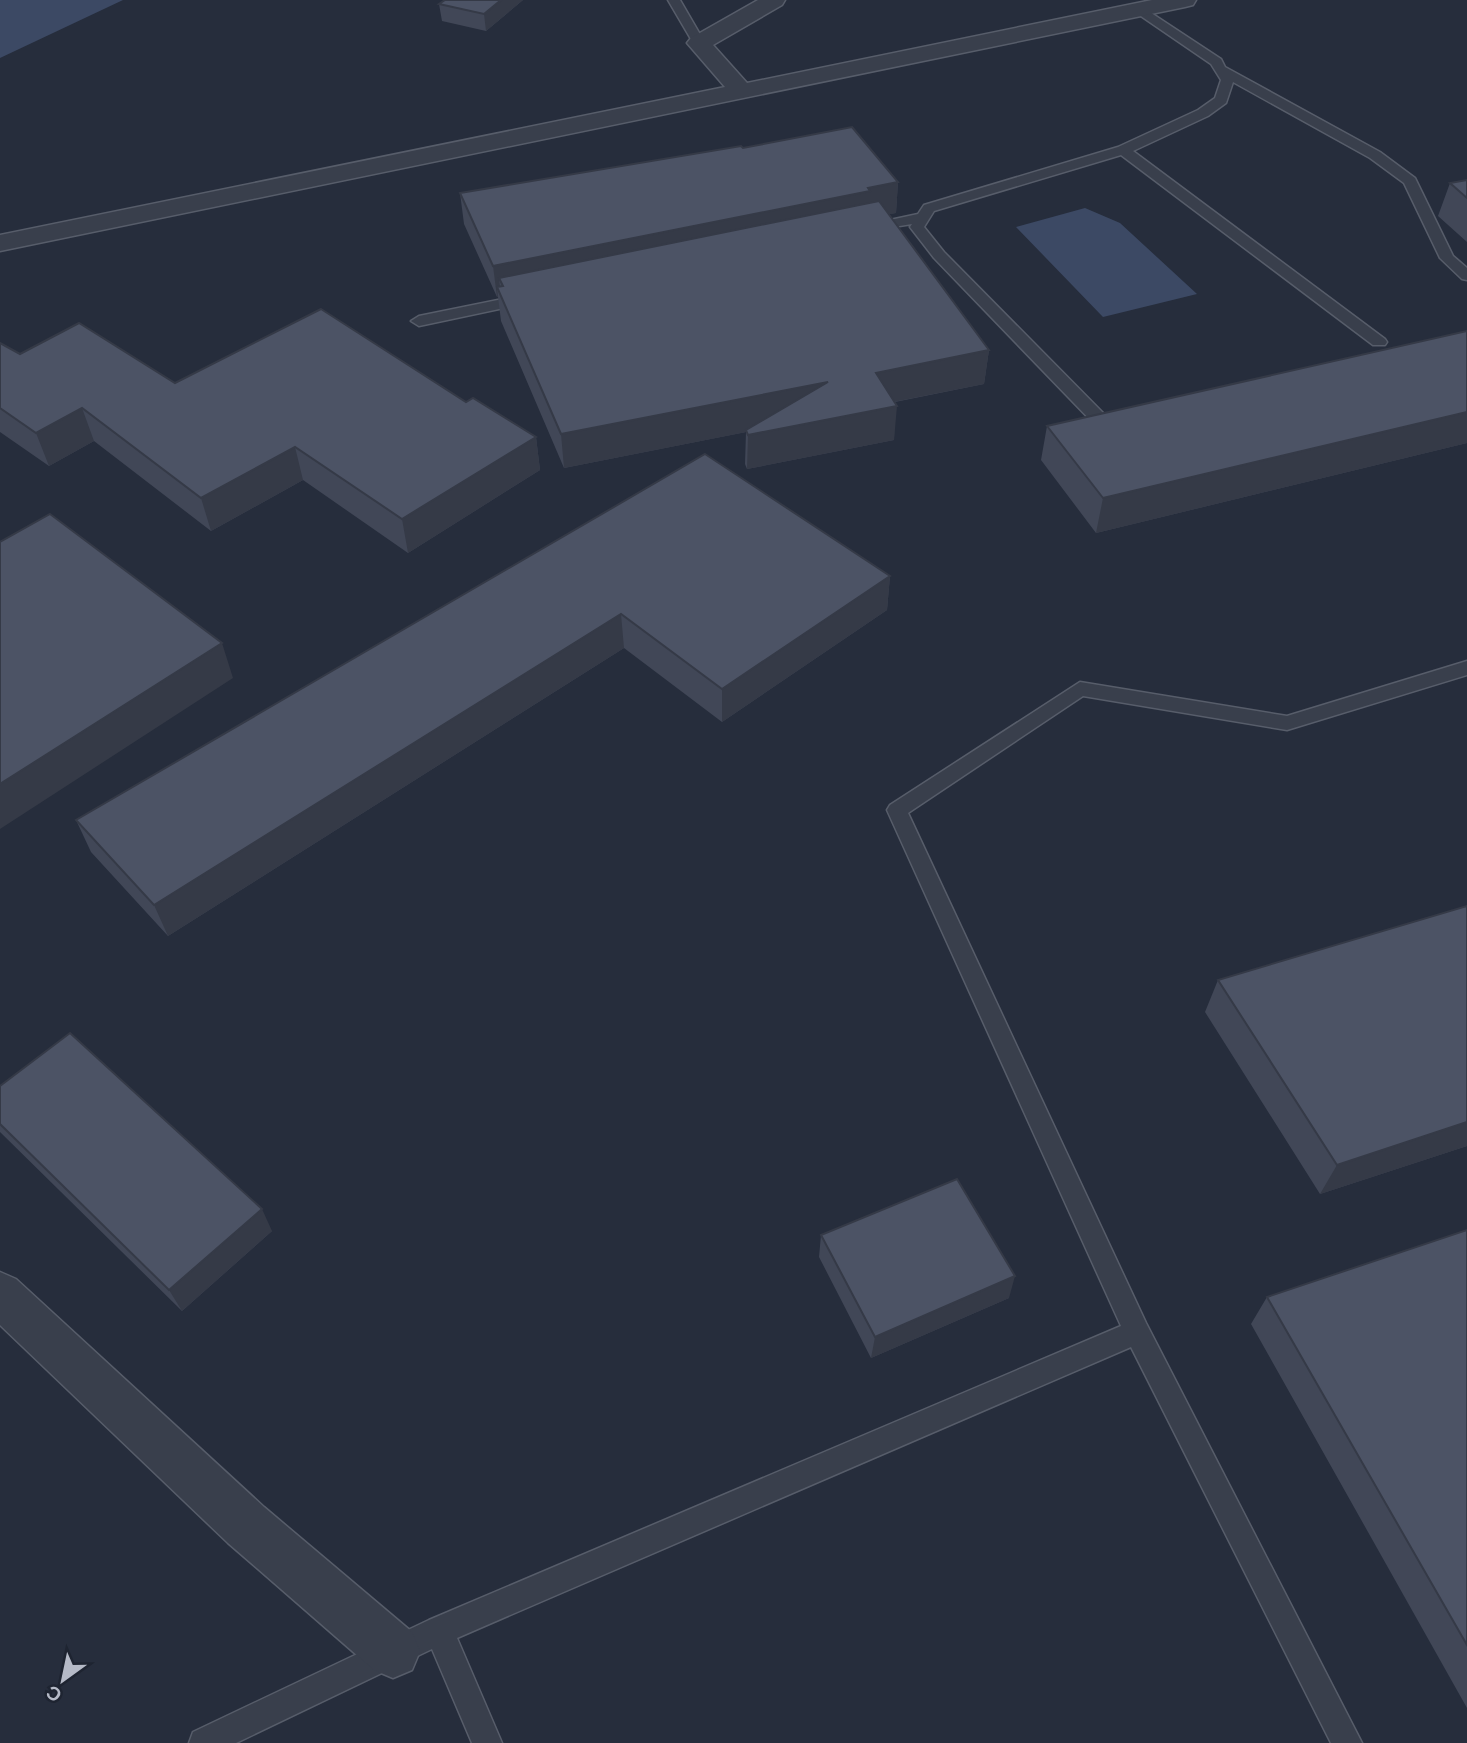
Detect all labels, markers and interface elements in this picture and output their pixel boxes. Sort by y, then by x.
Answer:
north arrow [28,1645,98,1715]
text: С [42,1680,66,1707]

